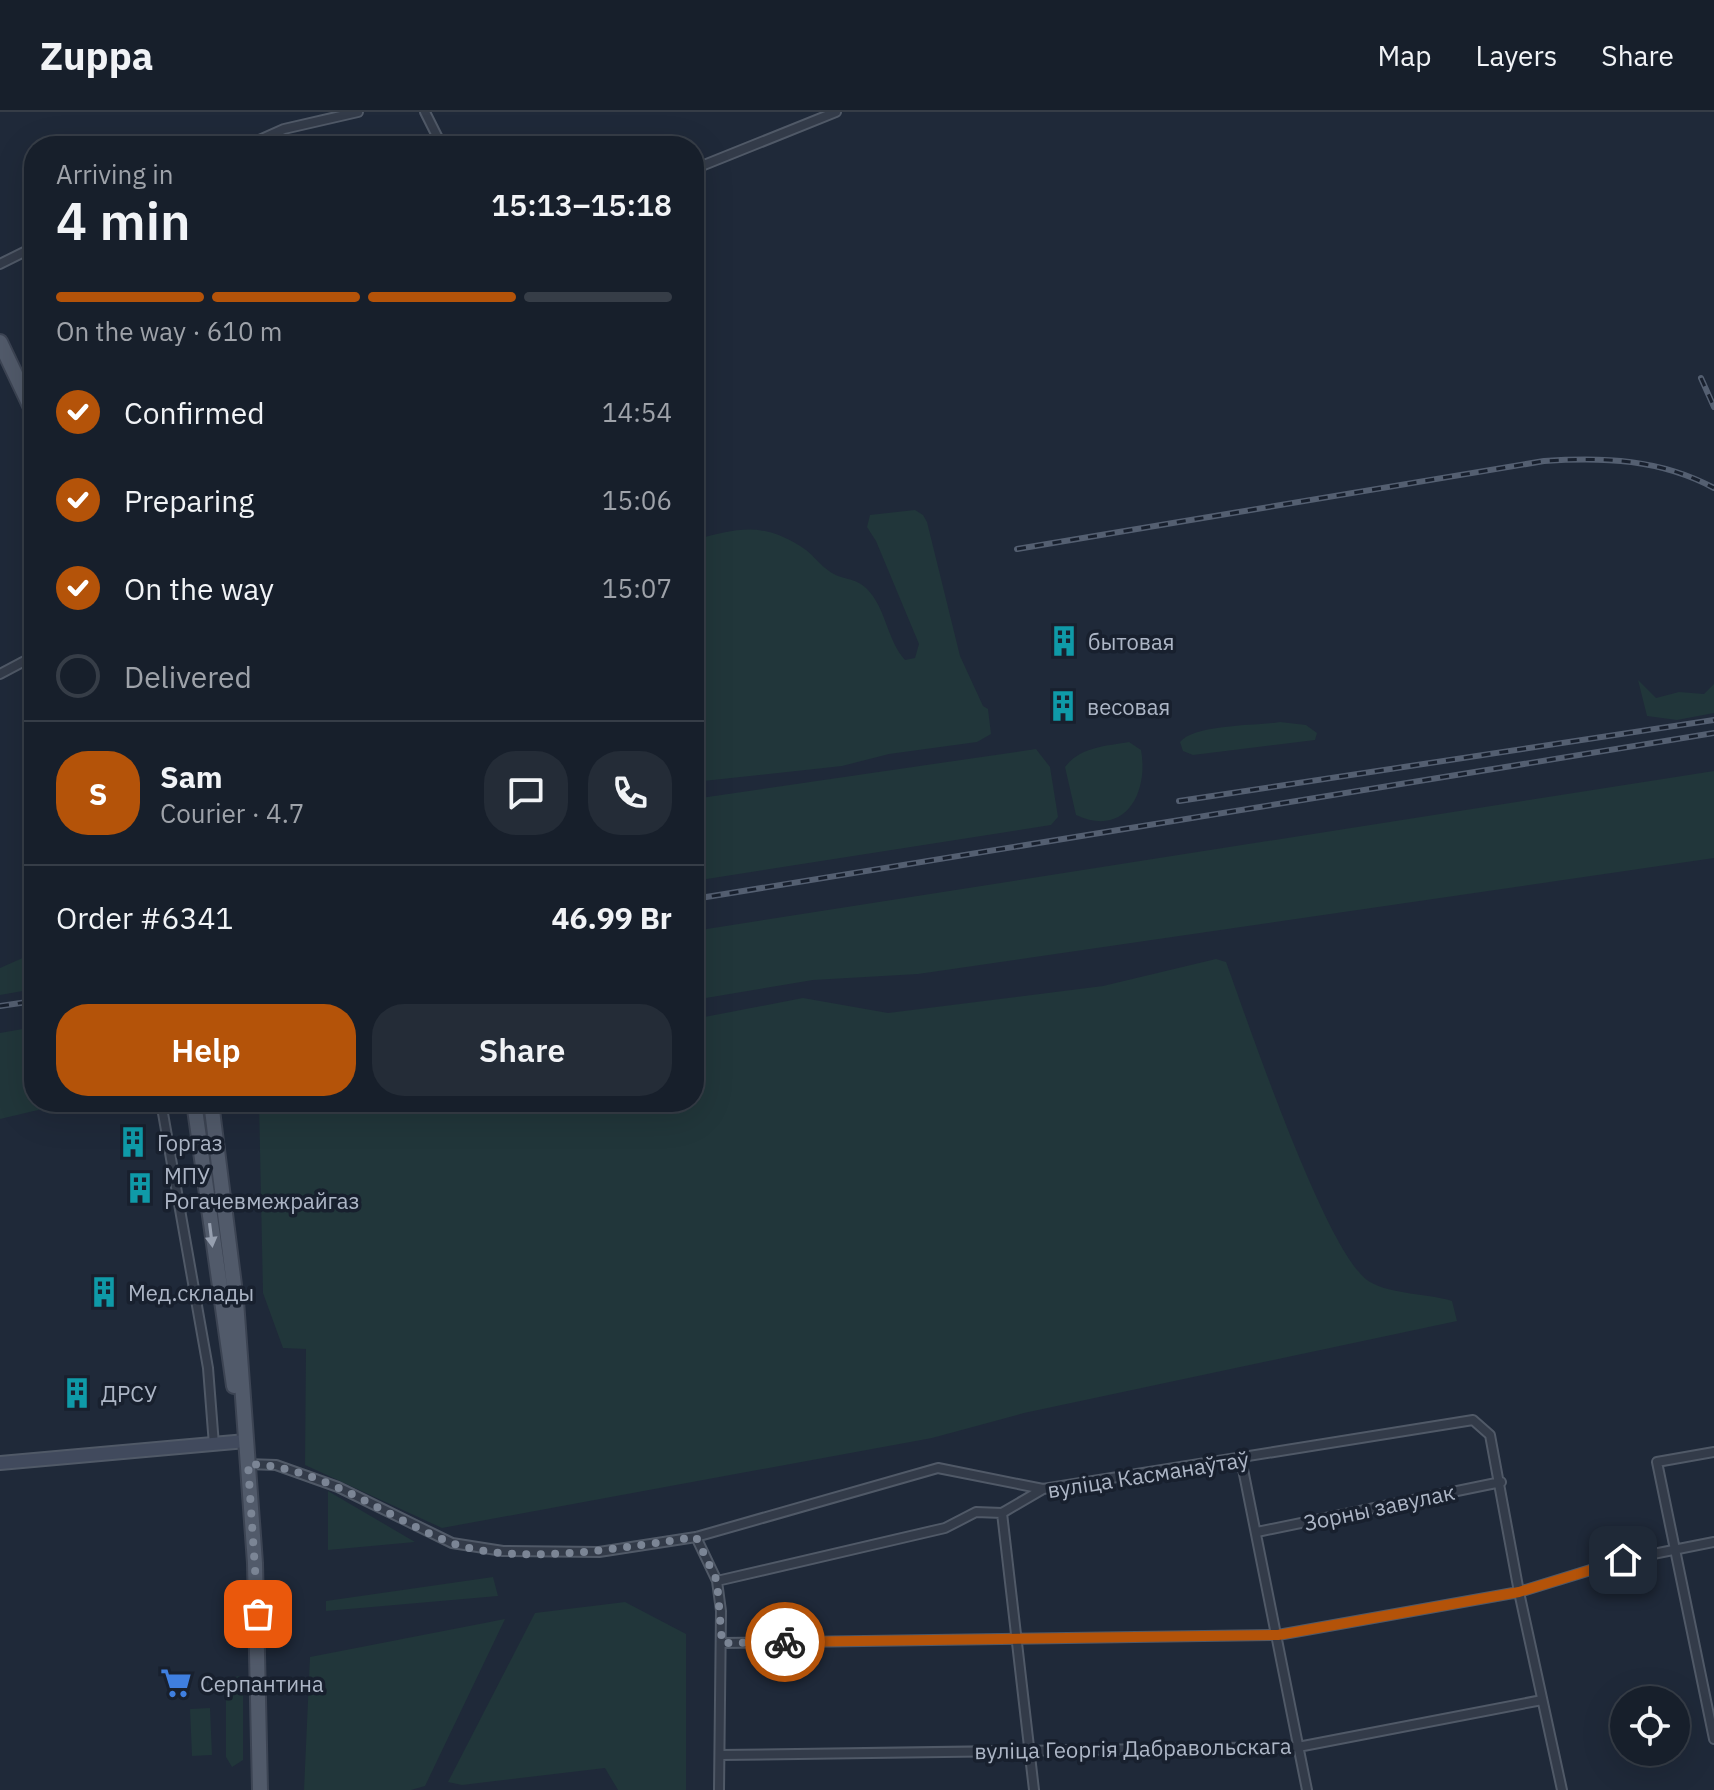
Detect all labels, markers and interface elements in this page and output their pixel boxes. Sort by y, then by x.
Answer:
text: Zuppa [40,31,153,80]
text: Map [1377,37,1431,74]
text: Layers [1475,37,1557,74]
text: Share [1601,37,1674,74]
text: Arriving in [56,157,173,191]
text: 15:13–15:18 [491,185,672,224]
text: 4 min [56,187,191,254]
text: On the way · 610 m [56,314,282,348]
icon: check [56,390,100,434]
text: Confirmed [124,393,265,432]
text: 14:54 [602,395,672,429]
icon: check [56,478,100,522]
text: Preparing [124,481,254,520]
text: 15:06 [602,483,672,517]
icon: check [56,566,100,610]
text: On the way [124,569,274,608]
text: 15:07 [602,571,672,605]
building icon: бытовая [1047,624,1081,658]
place label: бытовая [1088,627,1174,656]
text: Delivered [124,657,252,696]
building icon: весовая [1046,689,1080,723]
place label: весовая [1087,692,1170,721]
button: chat [484,751,568,835]
button: phone [588,751,672,835]
text: Sam [160,757,223,796]
text: S [89,774,107,813]
text: Courier · 4.7 [160,796,304,830]
text: Order #6341 [56,898,233,937]
text: 46.99 Br [551,898,672,937]
button: Help [56,1004,356,1096]
button: Share [372,1004,672,1096]
building icon: Горгаз [116,1125,150,1159]
place label: Горгаз [157,1128,223,1157]
place label: МПУ Рогачевмежрайгаз [164,1161,360,1215]
building icon: МПУ Рогачевмежрайгаз [123,1171,157,1205]
one-way arrow [205,1223,218,1248]
building icon: Мед.склады [87,1275,121,1309]
place label: Мед.склады [128,1278,254,1307]
building icon: ДРСУ [60,1376,94,1410]
place label: ДРСУ [101,1379,157,1408]
street label: вуліца Касманаўтаў [1045,1444,1251,1504]
street label: Зорны завулак [1301,1477,1457,1537]
pin [1589,1526,1657,1594]
icon: home [1601,1538,1645,1582]
pin [224,1580,292,1648]
icon: bag [236,1592,280,1636]
courier [745,1602,825,1682]
icon: bike [763,1620,807,1664]
supermarket icon: Серпантина [159,1666,193,1700]
place label: Серпантина [200,1669,324,1698]
map controls [1610,1686,1690,1766]
button: locate [1610,1686,1690,1766]
street label: вуліца Георгія Дабравольскага [974,1731,1292,1765]

